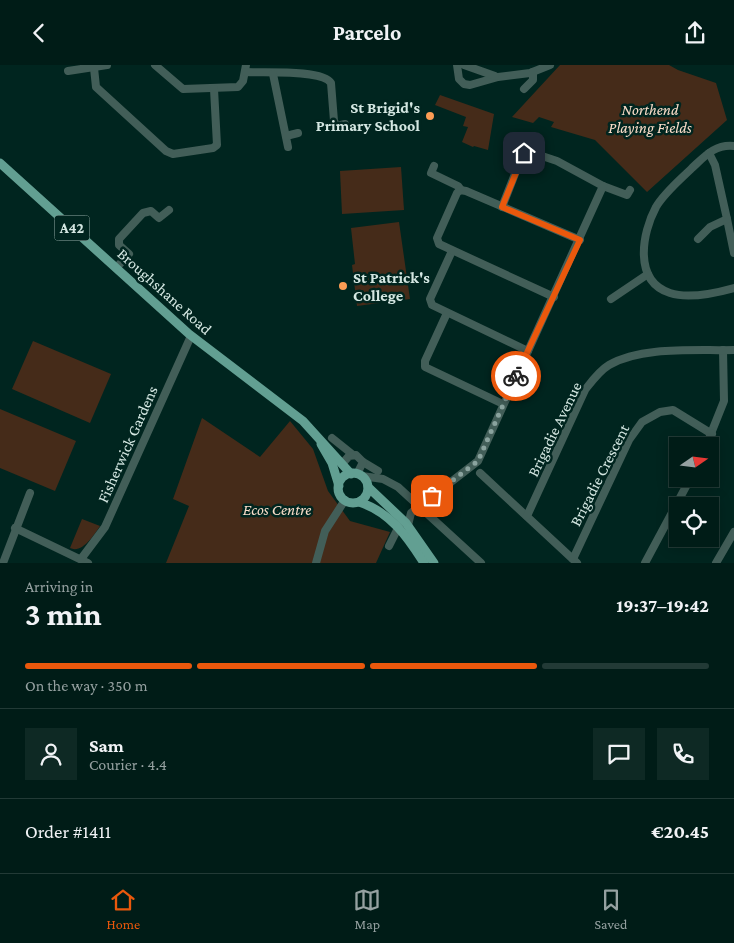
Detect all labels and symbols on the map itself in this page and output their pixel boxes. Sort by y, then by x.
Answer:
place label: St Brigid's Primary School [316,99,420,134]
park label: Northend Playing Fields [608,101,692,137]
marker: St Brigid's Primary School [424,110,436,122]
pin [503,132,545,174]
road number: A42 [54,215,90,241]
street label: Broughshane Road [114,245,215,339]
place label: St Patrick's College [353,269,430,304]
marker: St Patrick's College [337,280,349,292]
courier [491,351,541,401]
street label: Brigadie Avenue [524,379,586,480]
street label: Fisherwick Gardens [94,383,161,505]
street label: Brigadie Crescent [566,421,634,529]
north arrow [669,437,719,487]
pin [411,475,453,517]
park label: Ecos Centre [243,501,311,518]

